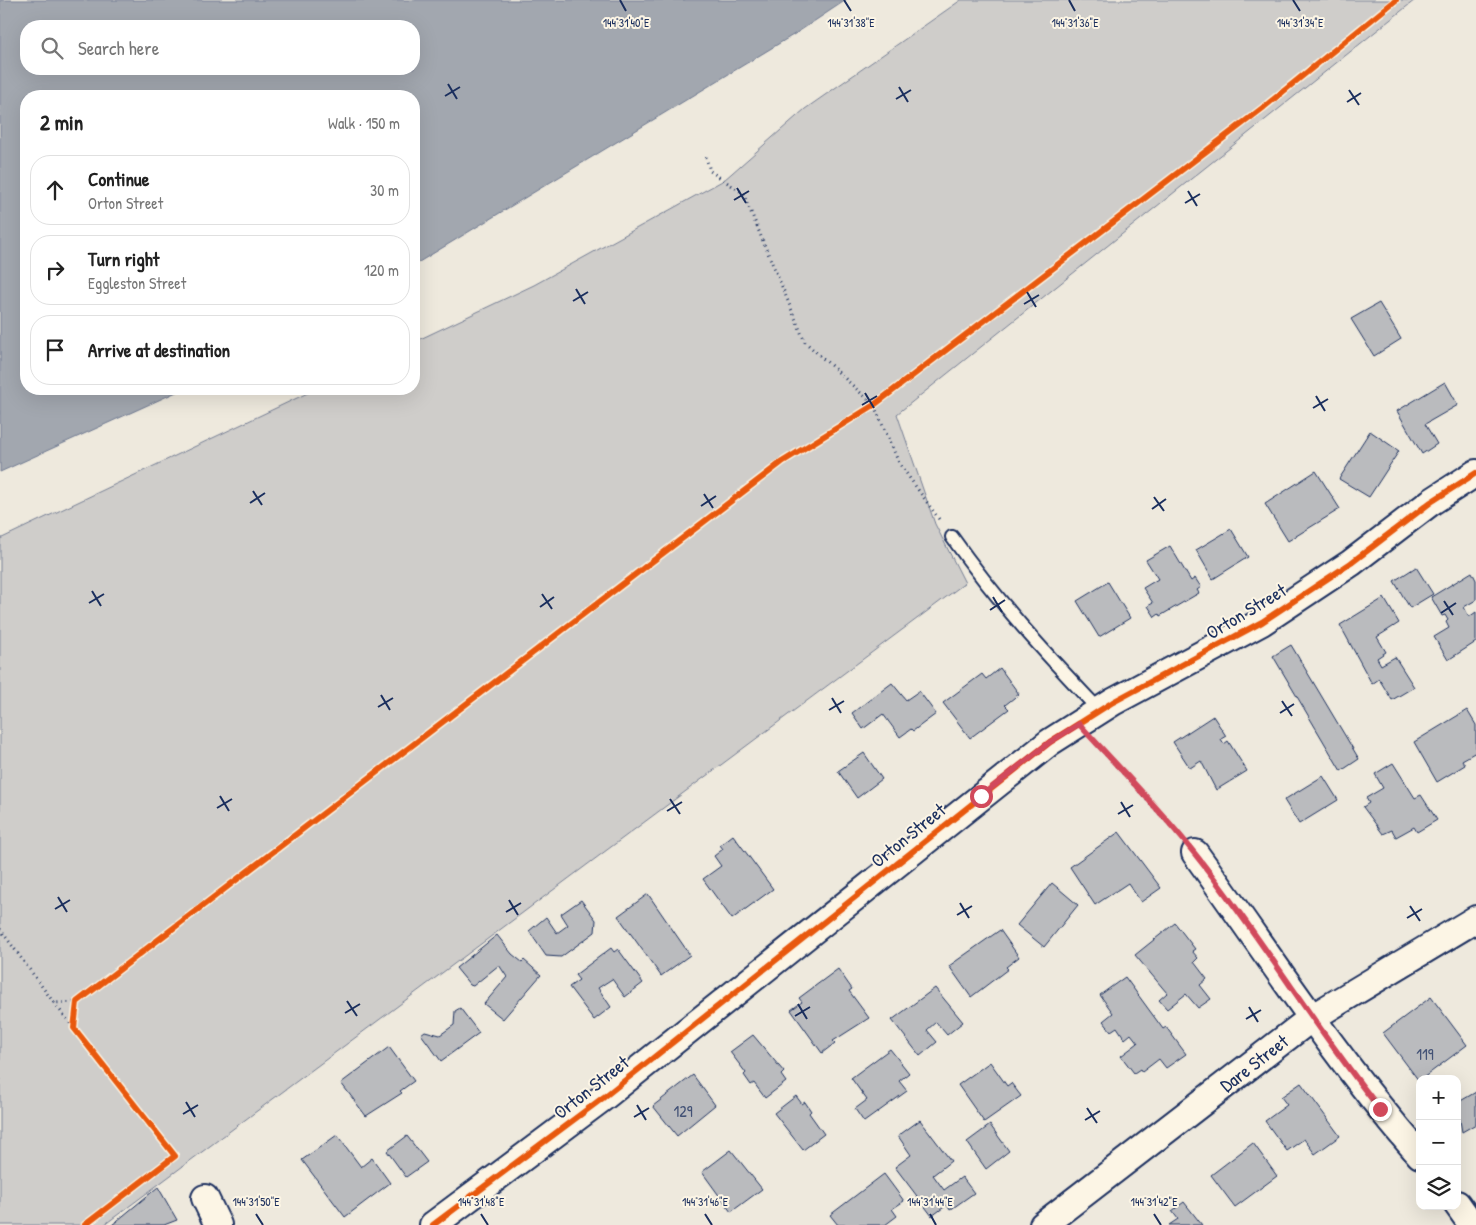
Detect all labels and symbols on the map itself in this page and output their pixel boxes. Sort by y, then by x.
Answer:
text: 144°31'40"E [603,14,650,31]
text: 144°31'38"E [827,14,875,31]
text: 144°31'36"E [1052,14,1099,31]
text: 144°31'34"E [1277,14,1324,31]
street label: Orton Street [1201,577,1291,645]
route start [970,785,993,808]
street label: Orton Street [865,797,951,873]
street label: Dare Street [1214,1028,1294,1098]
house number: 119 [1416,1043,1434,1065]
street label: Orton Street [548,1049,635,1125]
route end [1369,1098,1392,1121]
house number: 129 [673,1100,693,1122]
text: 144°31'50"E [232,1193,280,1210]
text: 144°31'48"E [458,1193,505,1210]
text: 144°31'46"E [682,1193,729,1210]
text: 144°31'44"E [907,1193,954,1210]
text: 144°31'42"E [1131,1193,1178,1210]

